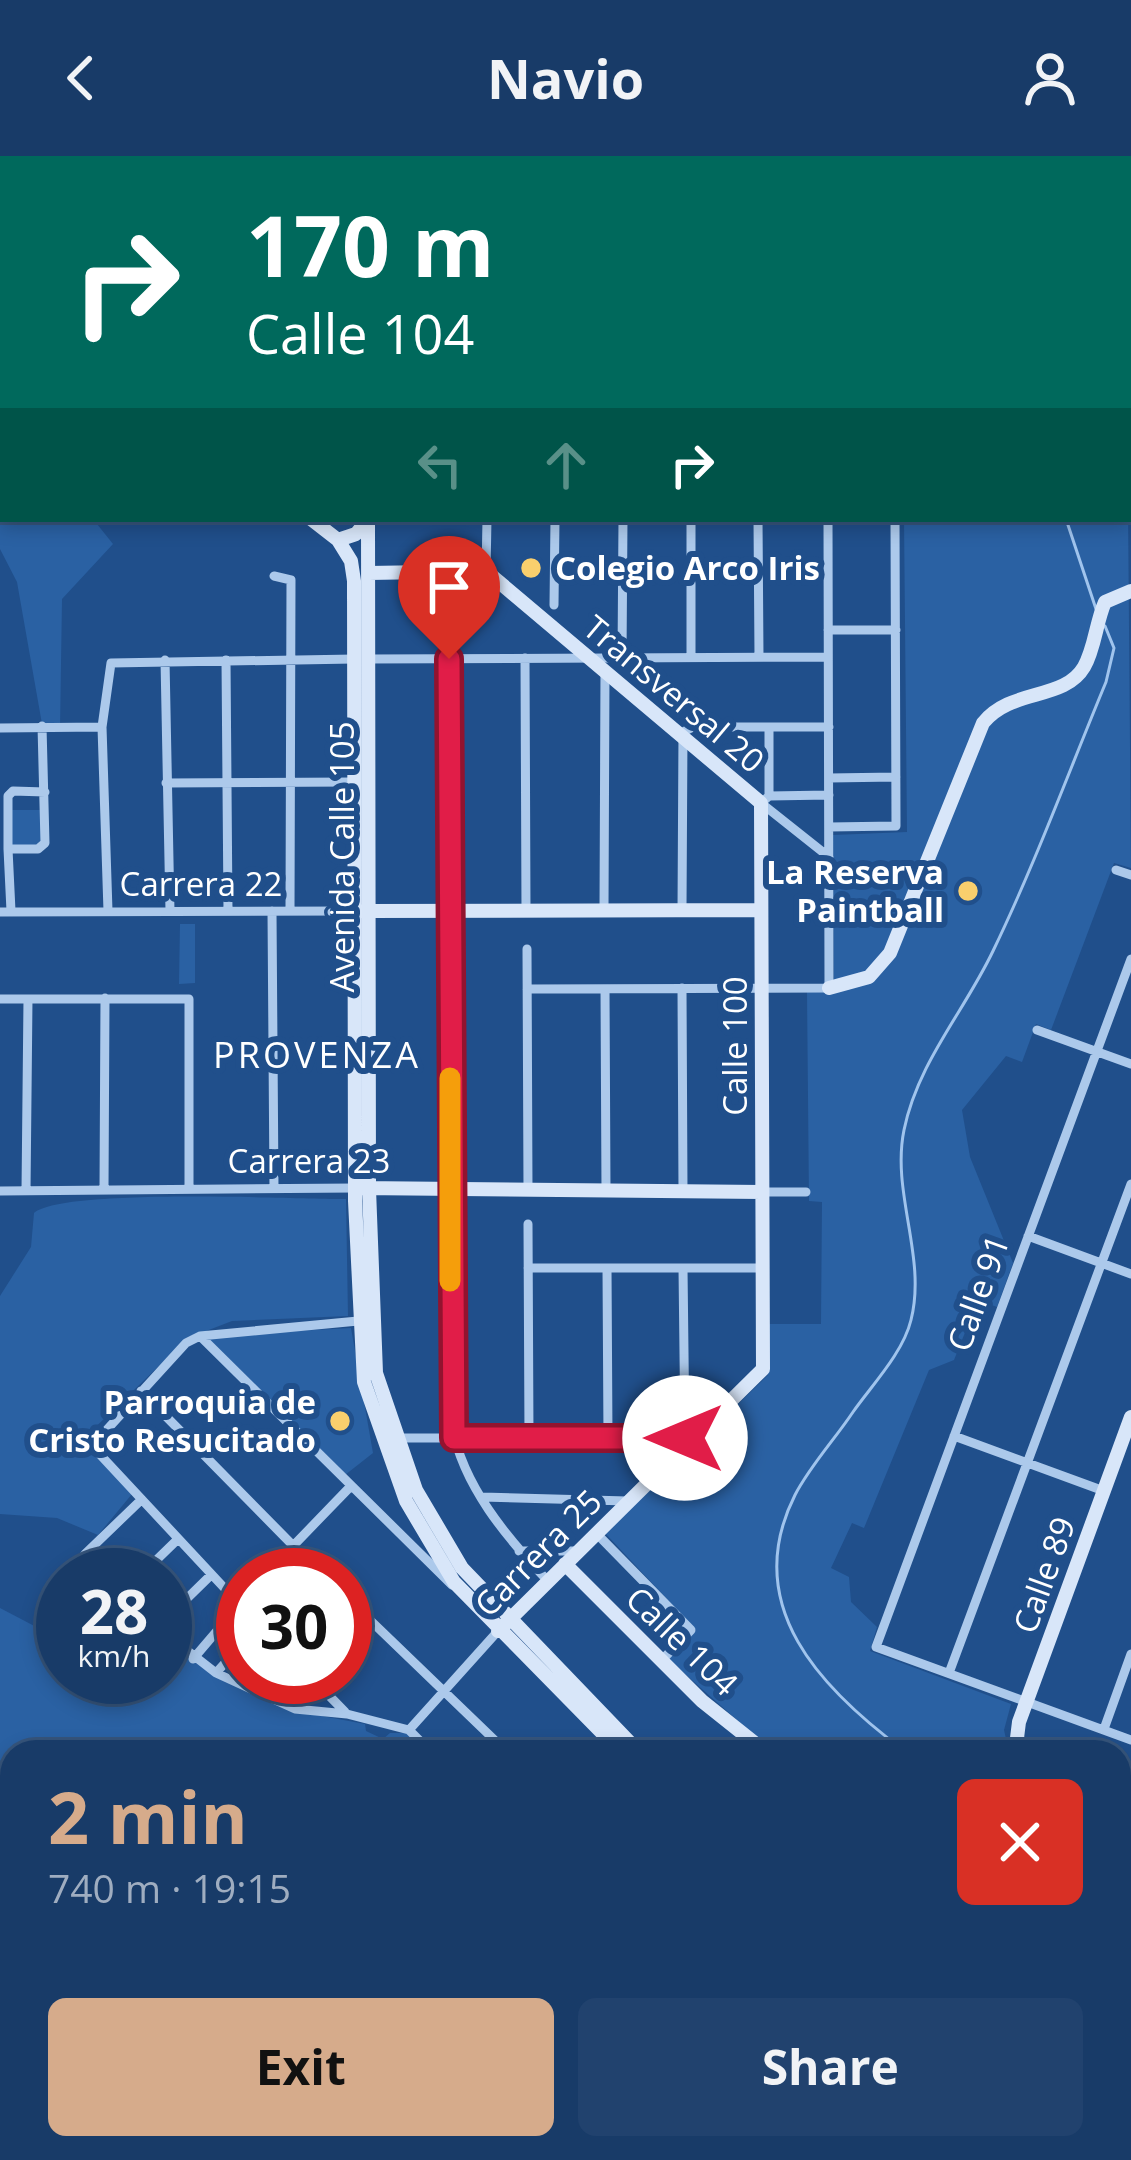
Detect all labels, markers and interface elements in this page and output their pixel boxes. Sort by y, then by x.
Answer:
text: Navio [487,41,644,115]
icon: back [48,45,114,111]
icon: person [1017,45,1083,111]
text: 170 m [246,187,494,302]
icon: right [48,204,204,360]
text: Calle 104 [246,296,474,370]
icon: left [407,432,473,498]
icon: ahead [533,432,599,498]
icon: right [659,432,725,498]
pin [398,536,500,659]
place label: Colegio Arco Iris [555,545,820,590]
icon: arrive [416,554,482,620]
marker: Colegio Arco Iris [518,555,544,581]
street label: Transversal 20 [574,605,774,783]
street label: Avenida Calle 105 [319,721,364,993]
place label: La Reserva Paintball [766,849,944,932]
street label: Carrera 22 [120,861,282,906]
marker: La Reserva Paintball [955,878,981,904]
street label: Calle 100 [712,976,757,1116]
district label: PROVENZA [213,1030,421,1079]
street label: Carrera 23 [228,1138,390,1183]
street label: Calle 91 [936,1228,1019,1357]
position arrow [622,1375,748,1501]
place label: Parroquia de Cristo Resucitado [28,1379,316,1462]
marker: Parroquia de Cristo Resucitado [327,1408,353,1434]
street label: Carrera 25 [464,1479,611,1626]
street label: Calle 89 [1002,1510,1085,1639]
speed limit sign: 30 [216,1548,372,1704]
text: 28 [80,1570,148,1652]
street label: Calle 104 [617,1576,748,1705]
text: km/h [78,1635,150,1676]
text: 2 min [48,1767,248,1865]
button: close [957,1779,1083,1905]
text: 740 m · 19:15 [48,1861,291,1914]
button: Exit [48,1998,554,2136]
button: Share [578,1998,1083,2136]

